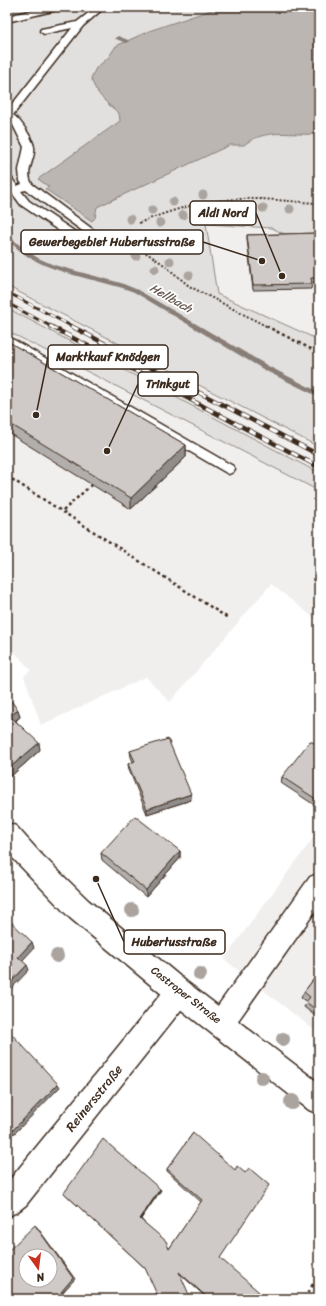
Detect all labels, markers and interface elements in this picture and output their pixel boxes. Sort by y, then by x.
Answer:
callout: Aldi Nord [190,201,256,225]
text: Aldi Nord [197,202,250,224]
callout: Gewerbegebiet Hubertusstraße [21,230,203,254]
text: Gewerbegebiet Hubertusstraße [28,231,196,253]
water label: Hellbach [145,277,198,320]
callout: Marktkauf Knödgen [48,345,168,369]
text: Marktkauf Knödgen [55,346,161,368]
callout: Trinkgut [138,372,198,396]
text: Trinkgut [146,373,191,395]
callout: Hubertusstraße [124,930,225,954]
text: Hubertusstraße [130,931,217,953]
street label: Castroper Straße [146,961,226,1029]
street label: Reinersstraße [59,1059,129,1137]
north arrow [18,1248,58,1288]
text: N [34,1267,47,1287]

